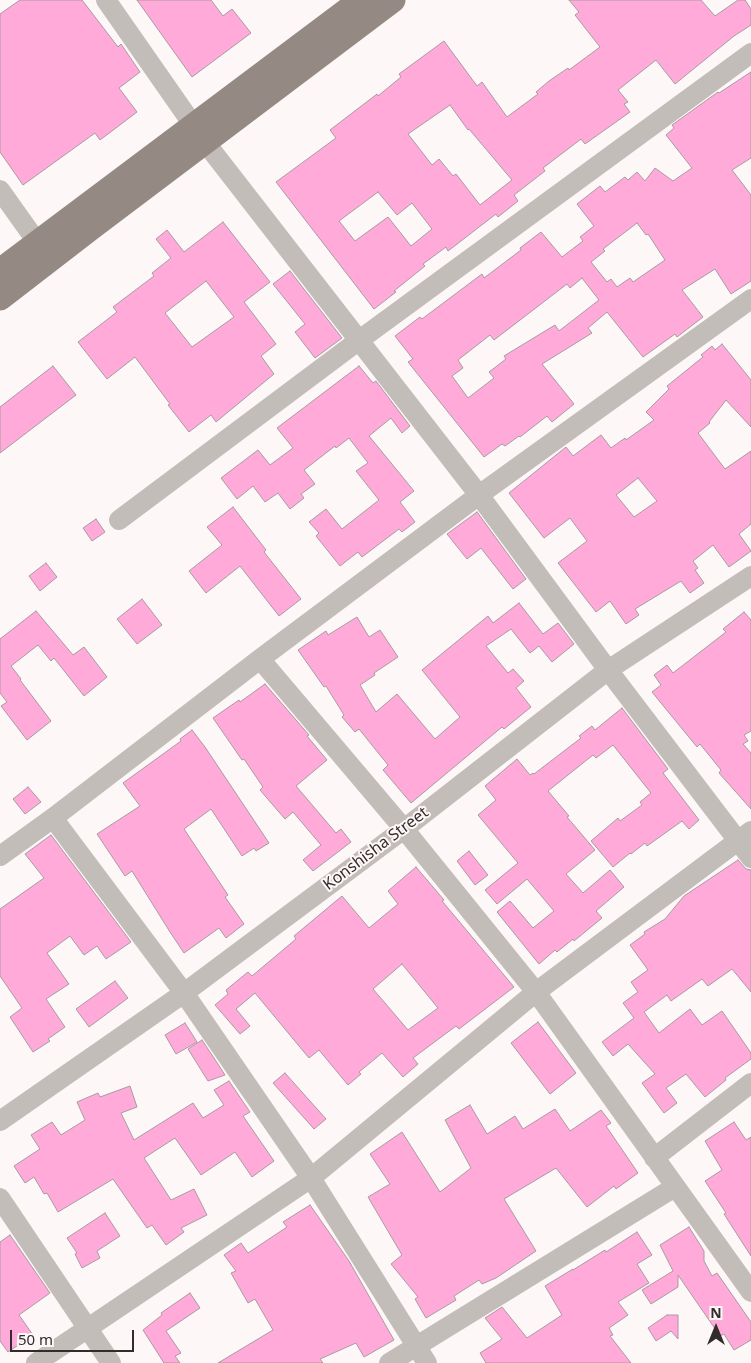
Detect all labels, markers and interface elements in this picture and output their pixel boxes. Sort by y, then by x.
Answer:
street label: Konshisha Street [320,803,432,895]
north arrow [691,1303,741,1353]
text: N [710,1303,722,1322]
scale bar [12,1320,136,1352]
text: 50 m [18,1329,53,1349]

